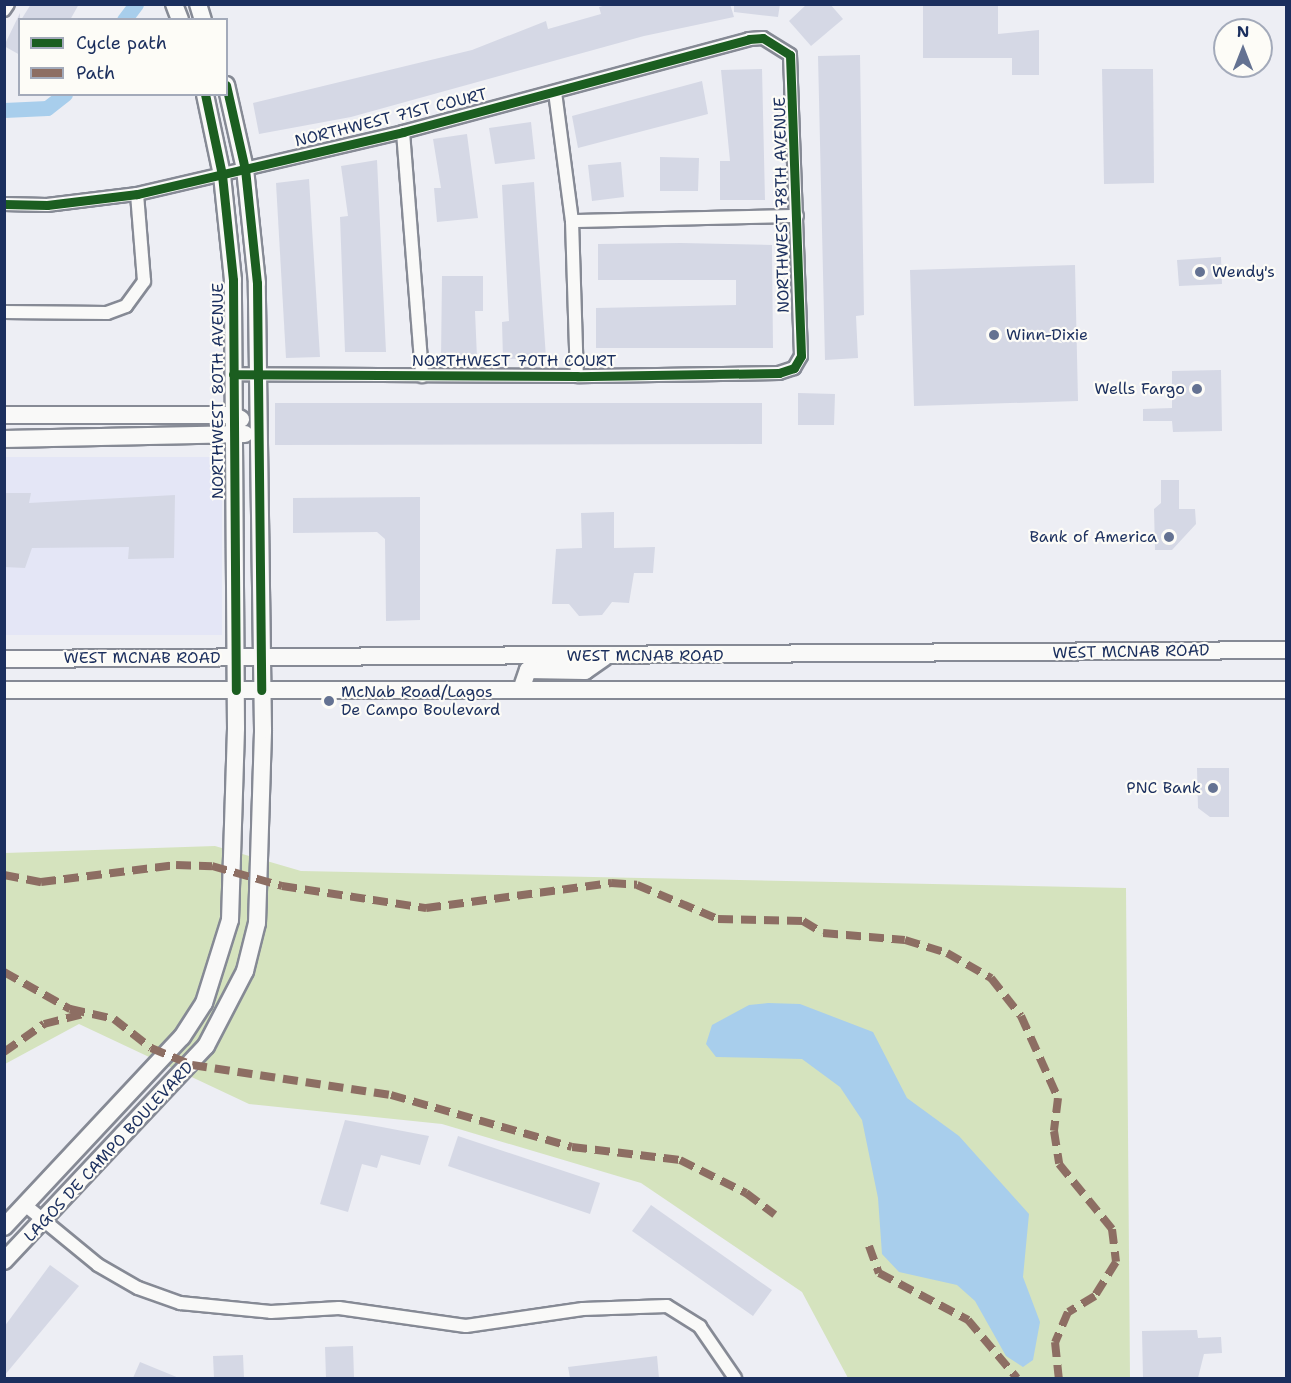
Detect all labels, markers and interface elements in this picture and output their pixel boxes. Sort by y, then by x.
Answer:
legend [18,18,228,96]
north arrow [1213,18,1273,78]
text: N [1237,21,1249,42]
text: Cycle path [76,31,167,55]
text: Path [76,61,115,85]
street label: NORTHWEST 71ST COURT [293,85,489,151]
street label: NORTHWEST 78TH AVENUE [771,97,793,313]
place label: Wendy's [1212,262,1275,282]
marker: Wendy's [1193,265,1207,279]
street label: NORTHWEST 80TH AVENUE [208,283,228,499]
place label: Winn-Dixie [1006,325,1088,345]
marker: Winn-Dixie [987,328,1001,342]
street label: NORTHWEST 70TH COURT [412,351,616,371]
place label: Wells Fargo [1094,379,1185,399]
marker: Wells Fargo [1190,382,1204,396]
place label: Bank of America [1029,527,1157,547]
marker: Bank of America [1162,530,1176,544]
street label: WEST MCNAB ROAD [1052,641,1210,663]
street label: WEST MCNAB ROAD [566,646,724,666]
street label: WEST MCNAB ROAD [63,648,221,668]
place label: McNab Road/Lagos De Campo Boulevard [341,682,500,720]
marker: McNab Road/Lagos De Campo Boulevard [322,694,336,708]
place label: PNC Bank [1126,778,1201,798]
marker: PNC Bank [1206,781,1220,795]
street label: LAGOS DE CAMPO BOULEVARD [20,1058,198,1246]

